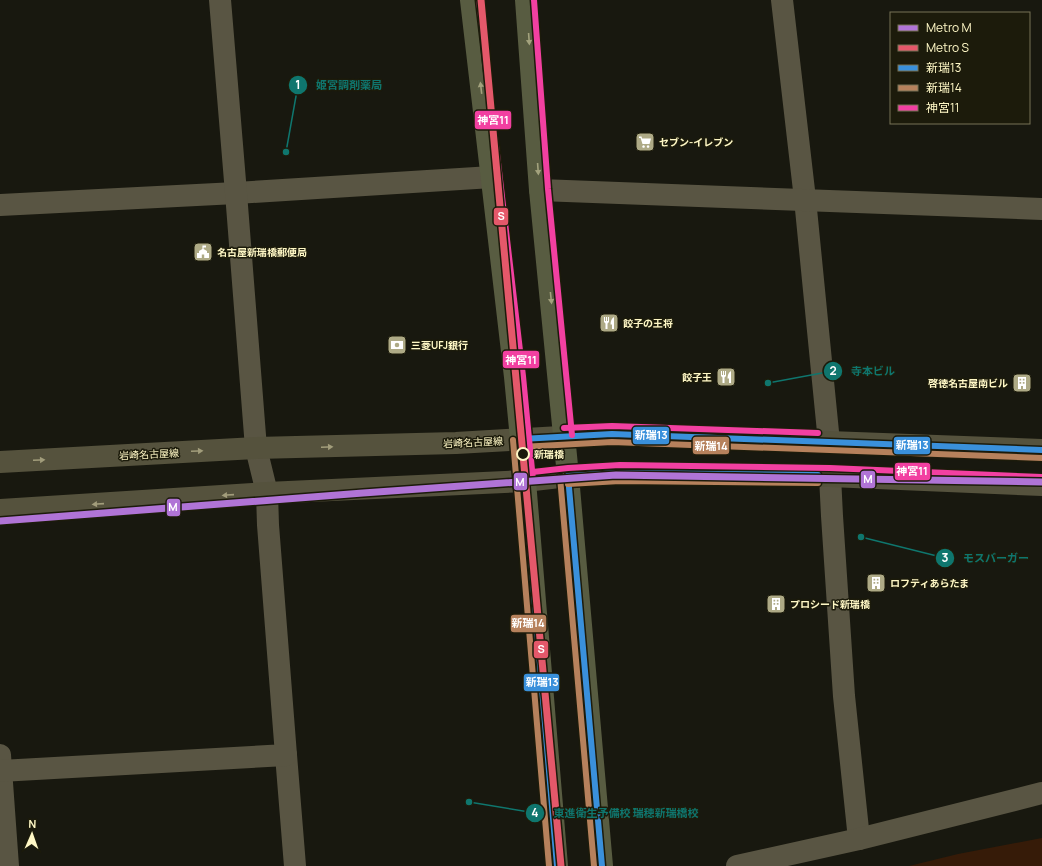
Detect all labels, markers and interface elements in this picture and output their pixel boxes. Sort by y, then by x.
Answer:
legend [890,12,1030,124]
text: Metro M [926,19,972,36]
one-way arrow [526,33,533,45]
text: Metro S [926,39,969,56]
text: 新瑞13 [926,59,961,76]
callout: 姫宮調剤薬局 [288,73,390,96]
text: 1 [295,76,301,93]
text: 姫宮調剤薬局 [316,77,382,92]
text: 新瑞14 [926,79,962,96]
one-way arrow [478,82,484,94]
text: 神宮11 [926,99,959,116]
line badge: 神宮11 [474,110,512,130]
text: 神宮11 [477,112,509,127]
supermarket icon: セブン-イレブン [634,131,656,153]
place label: セブン-イレブン [659,135,733,149]
one-way arrow [535,163,542,175]
line badge: S [493,207,509,226]
text: S [497,208,505,223]
public building icon: 名古屋新瑞橋郵便局 [192,241,214,263]
place label: 名古屋新瑞橋郵便局 [217,245,307,259]
one-way arrow [547,292,554,304]
restaurant icon: 餃子の王将 [598,312,620,334]
place label: 餃子の王将 [623,316,673,330]
bank icon: 三菱UFJ銀行 [386,334,408,356]
place label: 三菱UFJ銀行 [411,338,468,352]
line badge: 神宮11 [502,350,540,369]
text: 神宮11 [505,352,537,367]
callout: 寺本ビル [823,359,903,382]
text: 2 [829,362,837,379]
text: 寺本ビル [851,363,895,378]
restaurant icon: 餃子王 [715,366,737,388]
place label: 餃子王 [682,370,712,384]
building icon: 啓徳名古屋南ビル [1011,372,1033,394]
place label: 啓徳名古屋南ビル [928,376,1008,390]
line badge: 新瑞13 [632,426,670,445]
text: 新瑞13 [634,427,668,442]
street label: 岩崎名古屋線 [443,433,503,451]
line badge: 新瑞14 [692,436,730,455]
line badge: 新瑞13 [893,436,931,455]
text: 新瑞13 [895,437,929,452]
text: 新瑞14 [694,438,728,453]
one-way arrow [321,443,333,450]
street label: 岩崎名古屋線 [119,445,179,463]
marker: 新瑞橋 [516,447,530,461]
place label: 新瑞橋 [534,447,564,461]
one-way arrow [191,448,203,455]
one-way arrow [33,456,45,463]
line badge: 神宮11 [894,462,931,481]
text: 神宮11 [896,463,928,478]
line badge: M [860,470,876,489]
text: M [863,471,873,486]
line badge: M [513,472,528,491]
text: M [515,474,525,489]
one-way arrow [222,492,234,499]
line badge: M [166,498,181,517]
text: M [168,499,178,514]
one-way arrow [92,500,104,507]
callout: モスバーガー [935,546,1037,569]
text: 3 [942,549,949,566]
text: モスバーガー [963,550,1029,565]
building icon: ロフティあらたま [865,572,887,594]
place label: ロフティあらたま [890,576,969,590]
building icon: プロシード新瑞橋 [765,593,787,615]
place label: プロシード新瑞橋 [790,597,870,611]
line badge: 新瑞14 [510,614,547,633]
text: 新瑞14 [511,615,545,630]
line badge: S [533,640,549,659]
text: S [537,641,545,656]
line badge: 新瑞13 [523,673,560,692]
text: 新瑞13 [525,674,559,689]
callout: 東進衛生予備校 瑞穂新瑞橋校 [525,801,706,824]
text: 4 [531,804,539,821]
text: 東進衛生予備校 瑞穂新瑞橋校 [553,805,699,820]
north arrow [12,814,52,854]
text: N [28,816,37,831]

